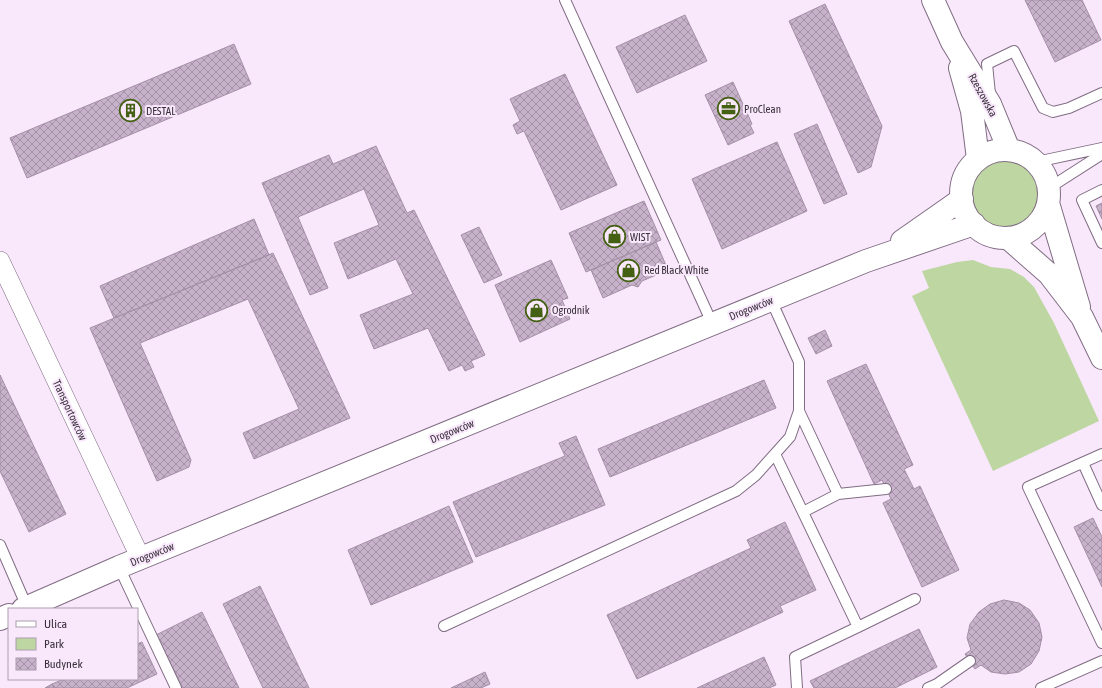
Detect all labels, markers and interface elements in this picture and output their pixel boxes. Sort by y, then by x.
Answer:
street label: Rzeszowska [966,71,1000,119]
office icon: ProClean [716,96,742,122]
building icon: DESTAL [117,98,143,124]
place label: ProClean [744,103,781,115]
place label: DESTAL [146,105,176,117]
shop icon: WIST [602,224,628,250]
place label: WIST [630,231,650,243]
shop icon: Red Black White [616,257,642,283]
place label: Red Black White [644,264,709,276]
street label: Drogowców [727,294,775,322]
shop icon: Ogrodnik [523,297,549,323]
place label: Ogrodnik [552,304,590,316]
street label: Transportowców [51,378,89,443]
street label: Drogowców [428,417,476,445]
street label: Drogowców [128,540,176,568]
legend [8,608,138,680]
text: Ulica [44,617,67,631]
text: Park [44,637,65,651]
text: Budynek [44,657,83,671]

